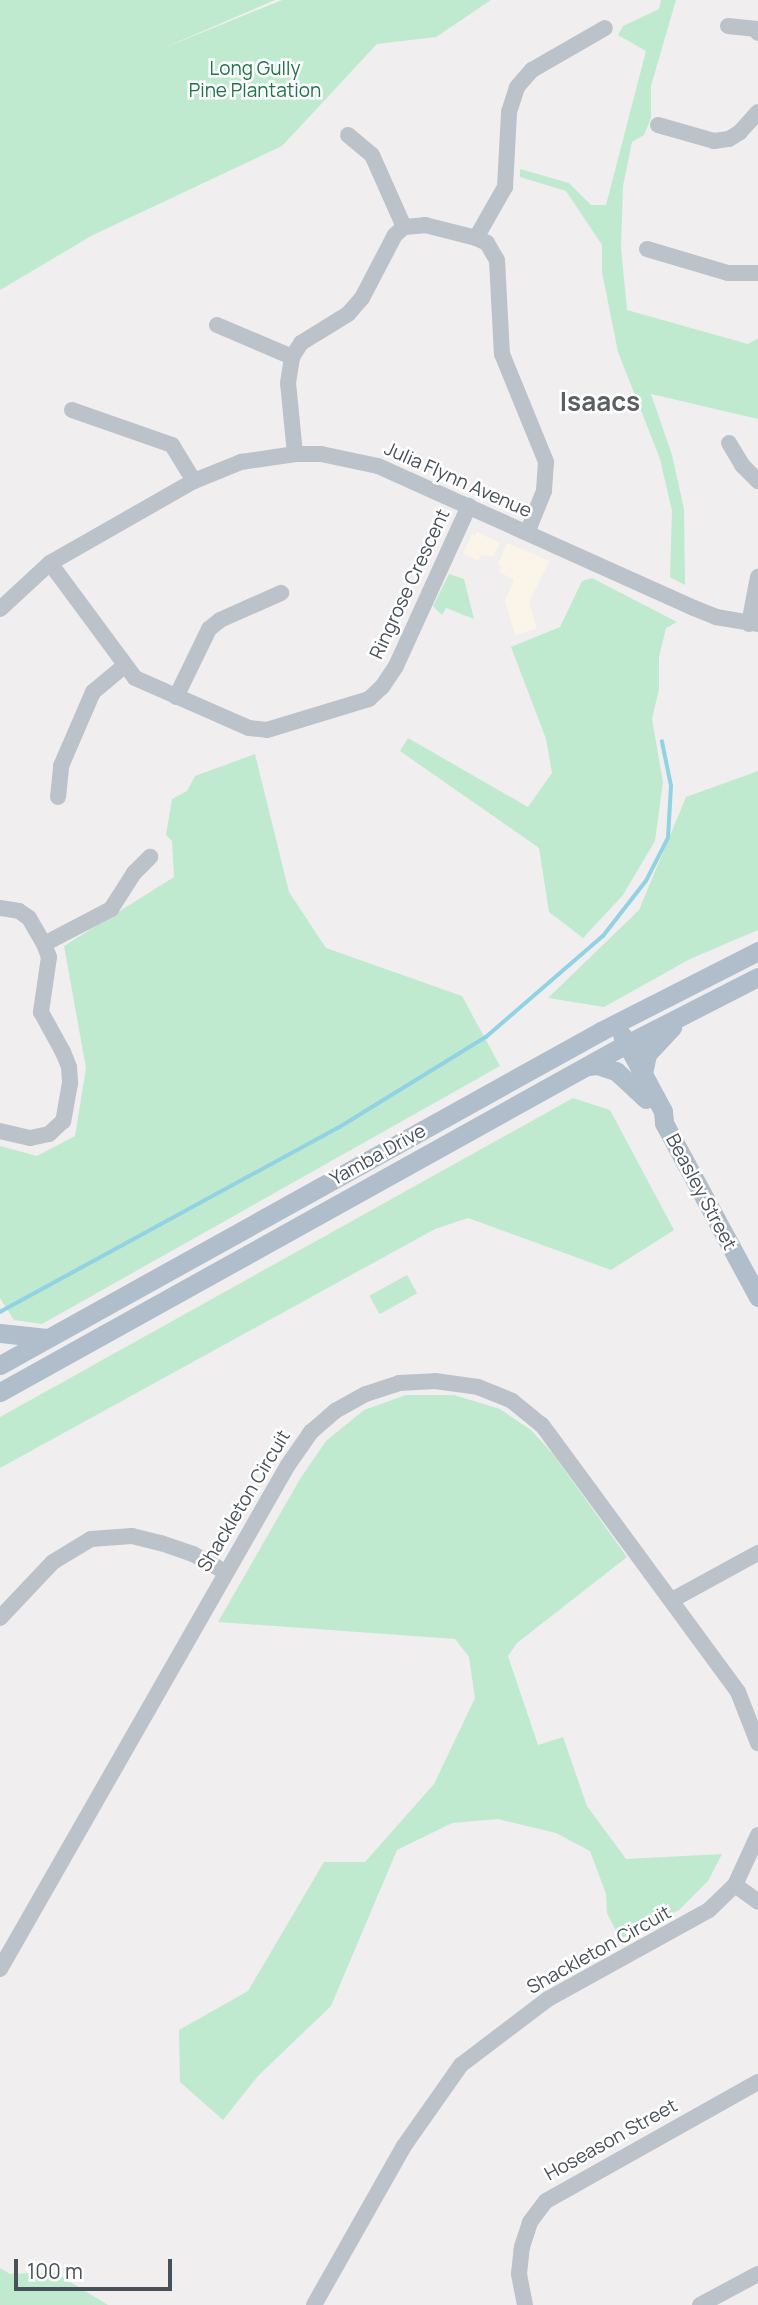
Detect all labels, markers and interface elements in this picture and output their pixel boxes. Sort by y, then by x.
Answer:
park label: Long Gully Pine Plantation [189,58,321,102]
district label: Isaacs [560,386,640,418]
street label: Julia Flynn Avenue [381,437,535,523]
street label: Ringrose Crescent [365,505,455,663]
street label: Yamba Drive [326,1119,430,1191]
street label: Beasley Street [661,1130,741,1254]
street label: Shackleton Circuit [193,1426,295,1576]
street label: Shackleton Circuit [523,1901,675,1999]
street label: Hoseason Street [541,2094,681,2186]
scale bar [18,2246,175,2290]
text: 100 m [27,2257,83,2285]

